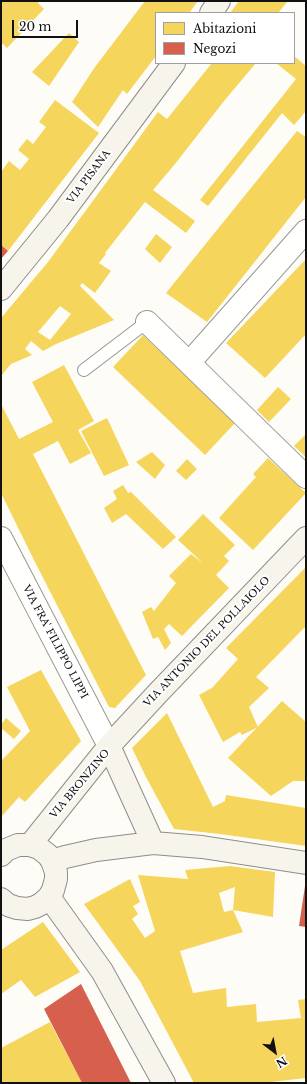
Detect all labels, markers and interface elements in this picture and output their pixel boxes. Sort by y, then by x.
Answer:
scale bar [14,12,80,38]
legend [155,12,295,64]
text: 20 m [19,19,51,34]
text: Abitazioni [193,21,256,36]
text: Negozi [193,41,236,56]
street label: VIA PISANA [65,148,113,206]
street label: VIA ANTONIO DEL POLLAIOLO [141,574,273,710]
street label: VIA FRA' FILIPPO LIPPI [20,583,90,701]
street label: VIA BRONZINO [48,747,112,821]
north arrow [255,1032,295,1072]
text: N [273,1053,289,1071]

